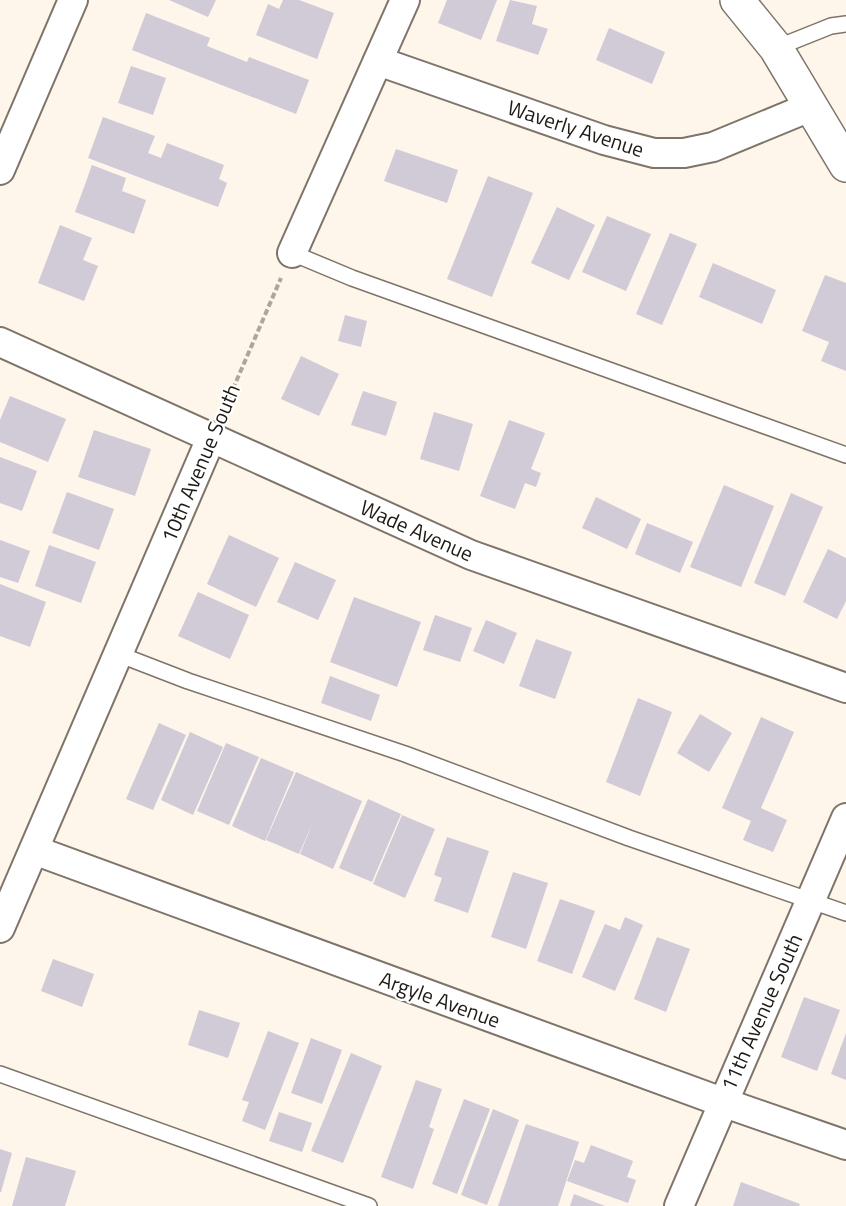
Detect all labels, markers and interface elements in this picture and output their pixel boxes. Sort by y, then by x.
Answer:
street label: Waverly Avenue [504,91,648,165]
street label: 10th Avenue South [152,379,248,547]
street label: Wade Avenue [355,491,479,569]
street label: 11th Avenue South [712,928,810,1096]
street label: Argyle Avenue [375,962,505,1036]

